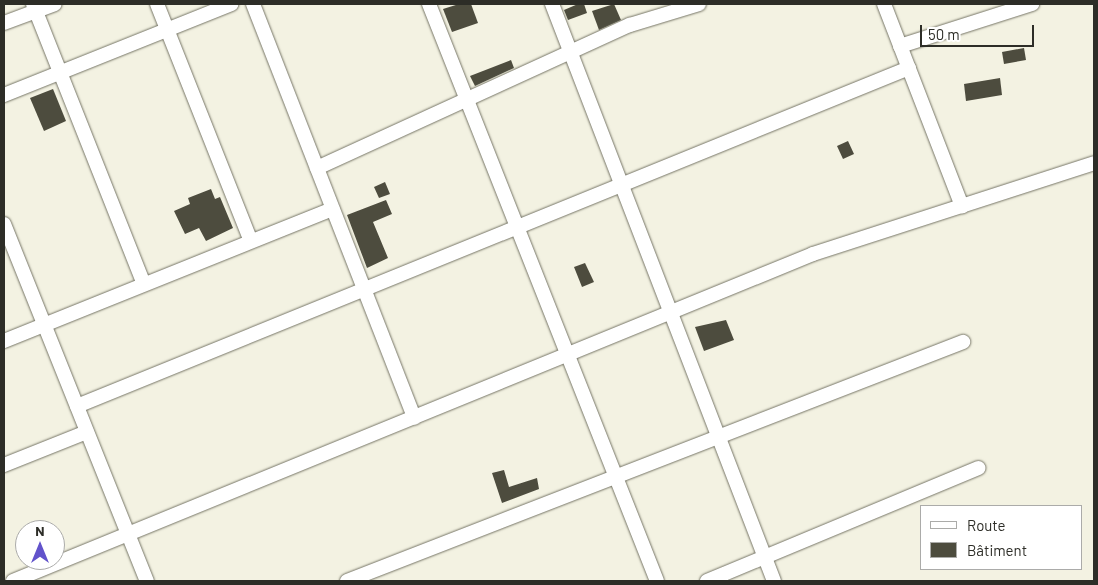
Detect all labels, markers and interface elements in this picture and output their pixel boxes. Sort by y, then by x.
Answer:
scale bar [923,15,1037,47]
text: 50 m [928,25,960,43]
legend [920,505,1083,570]
text: Route [967,516,1006,534]
north arrow [15,520,65,570]
text: N [35,522,45,539]
text: Bâtiment [967,541,1027,559]

